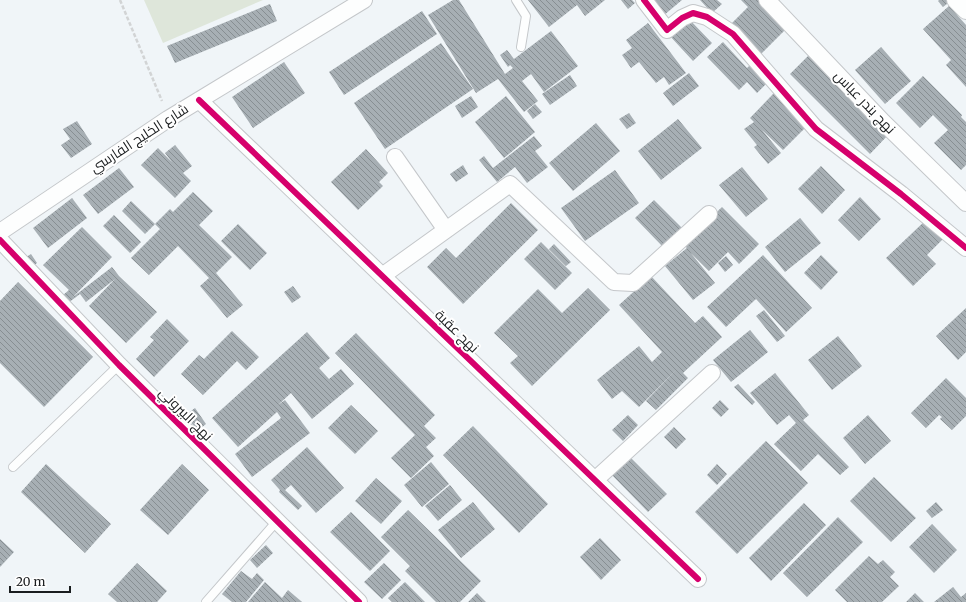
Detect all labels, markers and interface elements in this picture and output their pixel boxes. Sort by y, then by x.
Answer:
street label: نهج بندر عباس [830,67,900,137]
street label: شارع الخليج الفارسي [86,99,193,178]
street label: نهج عقبة [431,306,483,356]
street label: نهج البيروني [153,383,217,447]
scale bar [10,568,70,594]
text: 20 m [16,574,45,589]

